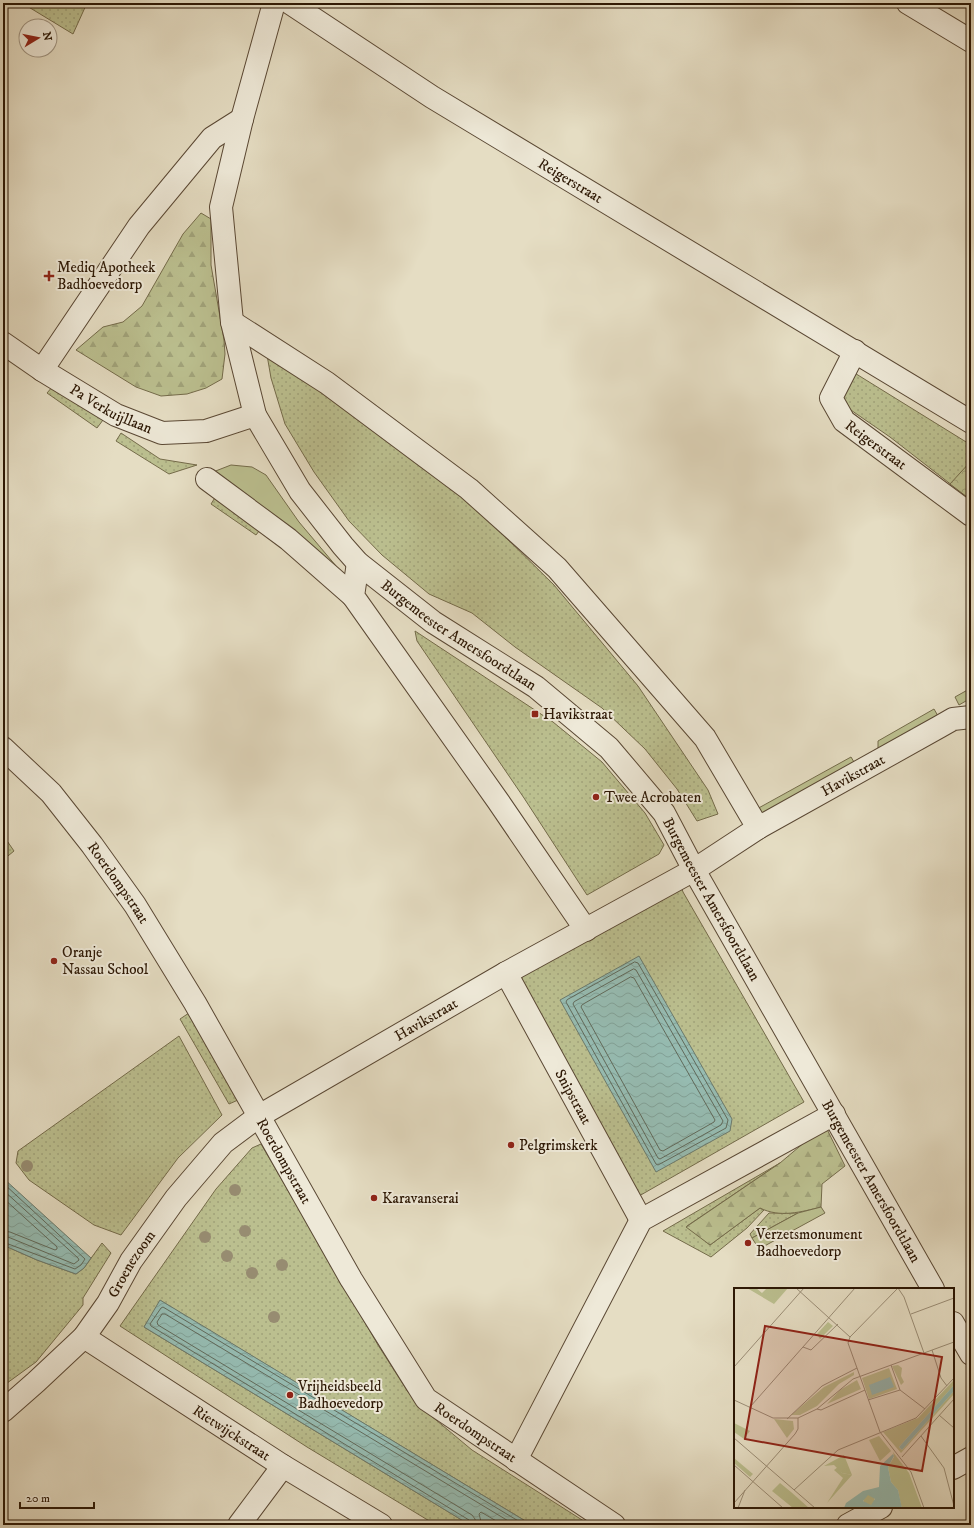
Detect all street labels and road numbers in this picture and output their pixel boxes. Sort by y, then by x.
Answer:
street label: Reigerstraat [534,154,606,208]
street label: Pa Verkuijllaan [66,380,155,438]
street label: Reigerstraat [841,416,910,474]
street label: Burgemeester Amersfoordtlaan [377,576,540,695]
street label: Havikstraat [818,750,888,801]
street label: Burgemeester Amersfoordtlaan [658,815,764,985]
street label: Roerdompstraat [83,838,153,927]
street label: Havikstraat [391,994,461,1045]
street label: Snipstraat [550,1066,596,1128]
street label: Burgemeester Amersfoordtlaan [817,1097,925,1266]
street label: Roerdompstraat [252,1115,316,1207]
street label: Groenezoom [104,1227,160,1301]
street label: Roerdompstraat [430,1398,520,1467]
street label: Rietwijckstraat [189,1401,274,1465]

